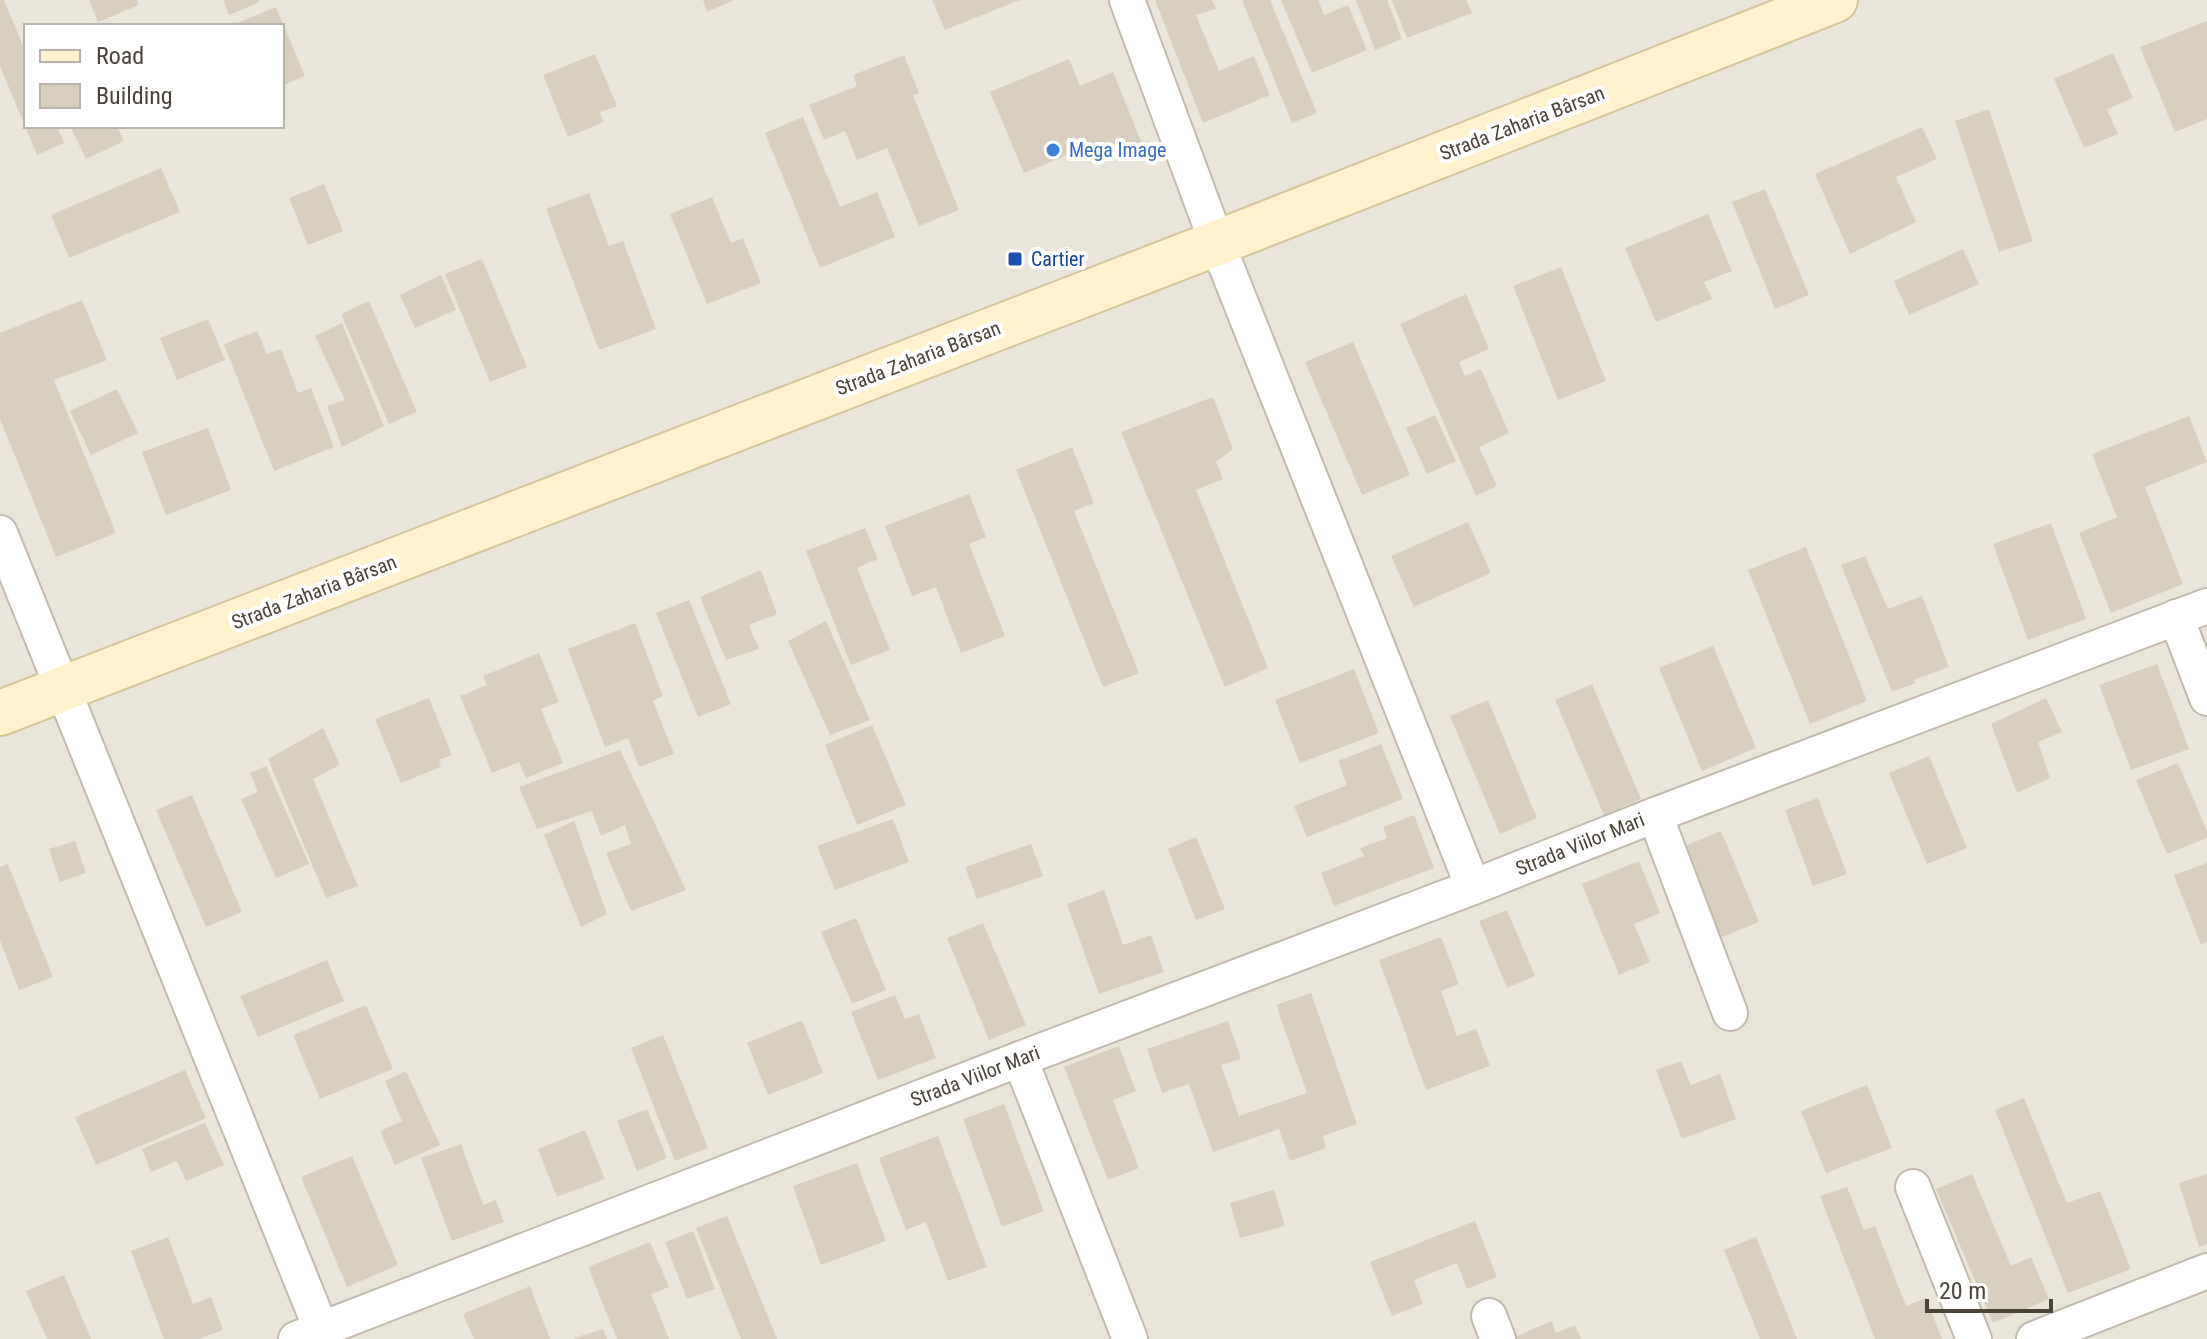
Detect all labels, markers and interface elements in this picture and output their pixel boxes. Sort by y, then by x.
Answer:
legend [24,24,284,128]
text: Road [96,42,144,70]
street label: Strada Zaharia Bârsan [1436,80,1608,166]
text: Building [96,82,173,110]
place label: Mega Image [1069,138,1166,162]
marker: Mega Image [1044,141,1062,159]
place label: Cartier [1031,247,1084,271]
marker: Cartier [1006,250,1024,268]
street label: Strada Zaharia Bârsan [832,315,1004,401]
street label: Strada Zaharia Bârsan [228,549,400,635]
street label: Strada Viilor Mari [1512,807,1648,881]
street label: Strada Viilor Mari [907,1040,1043,1112]
scale bar [1927,1263,2051,1313]
text: 20 m [1939,1277,1986,1305]

